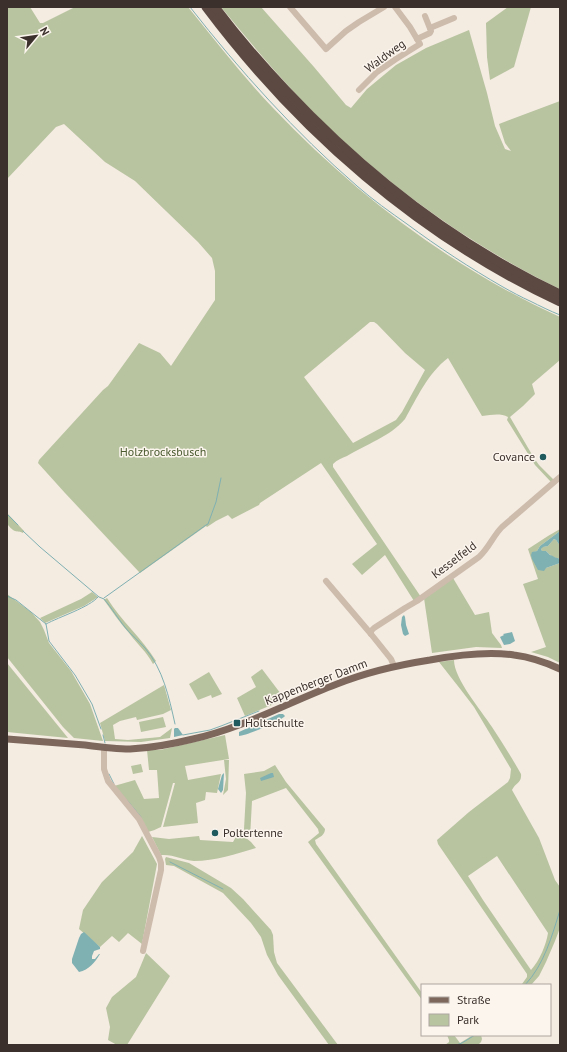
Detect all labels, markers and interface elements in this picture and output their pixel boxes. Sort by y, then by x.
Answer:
north arrow [16,16,56,56]
text: N [37,25,53,38]
street label: Waldweg [362,36,408,75]
park label: Holzbrocksbusch [120,444,206,459]
place label: Covance [493,449,535,464]
marker: Covance [538,452,548,462]
street label: Kesselfeld [428,538,479,581]
street label: Kappenberger Damm [263,655,369,708]
place label: Holtschulte [245,715,304,730]
marker: Holtschulte [232,718,242,728]
place label: Poltertenne [223,825,283,840]
marker: Poltertenne [210,828,220,838]
legend [421,984,551,1036]
text: Straße [457,992,491,1007]
text: Park [457,1012,479,1027]

